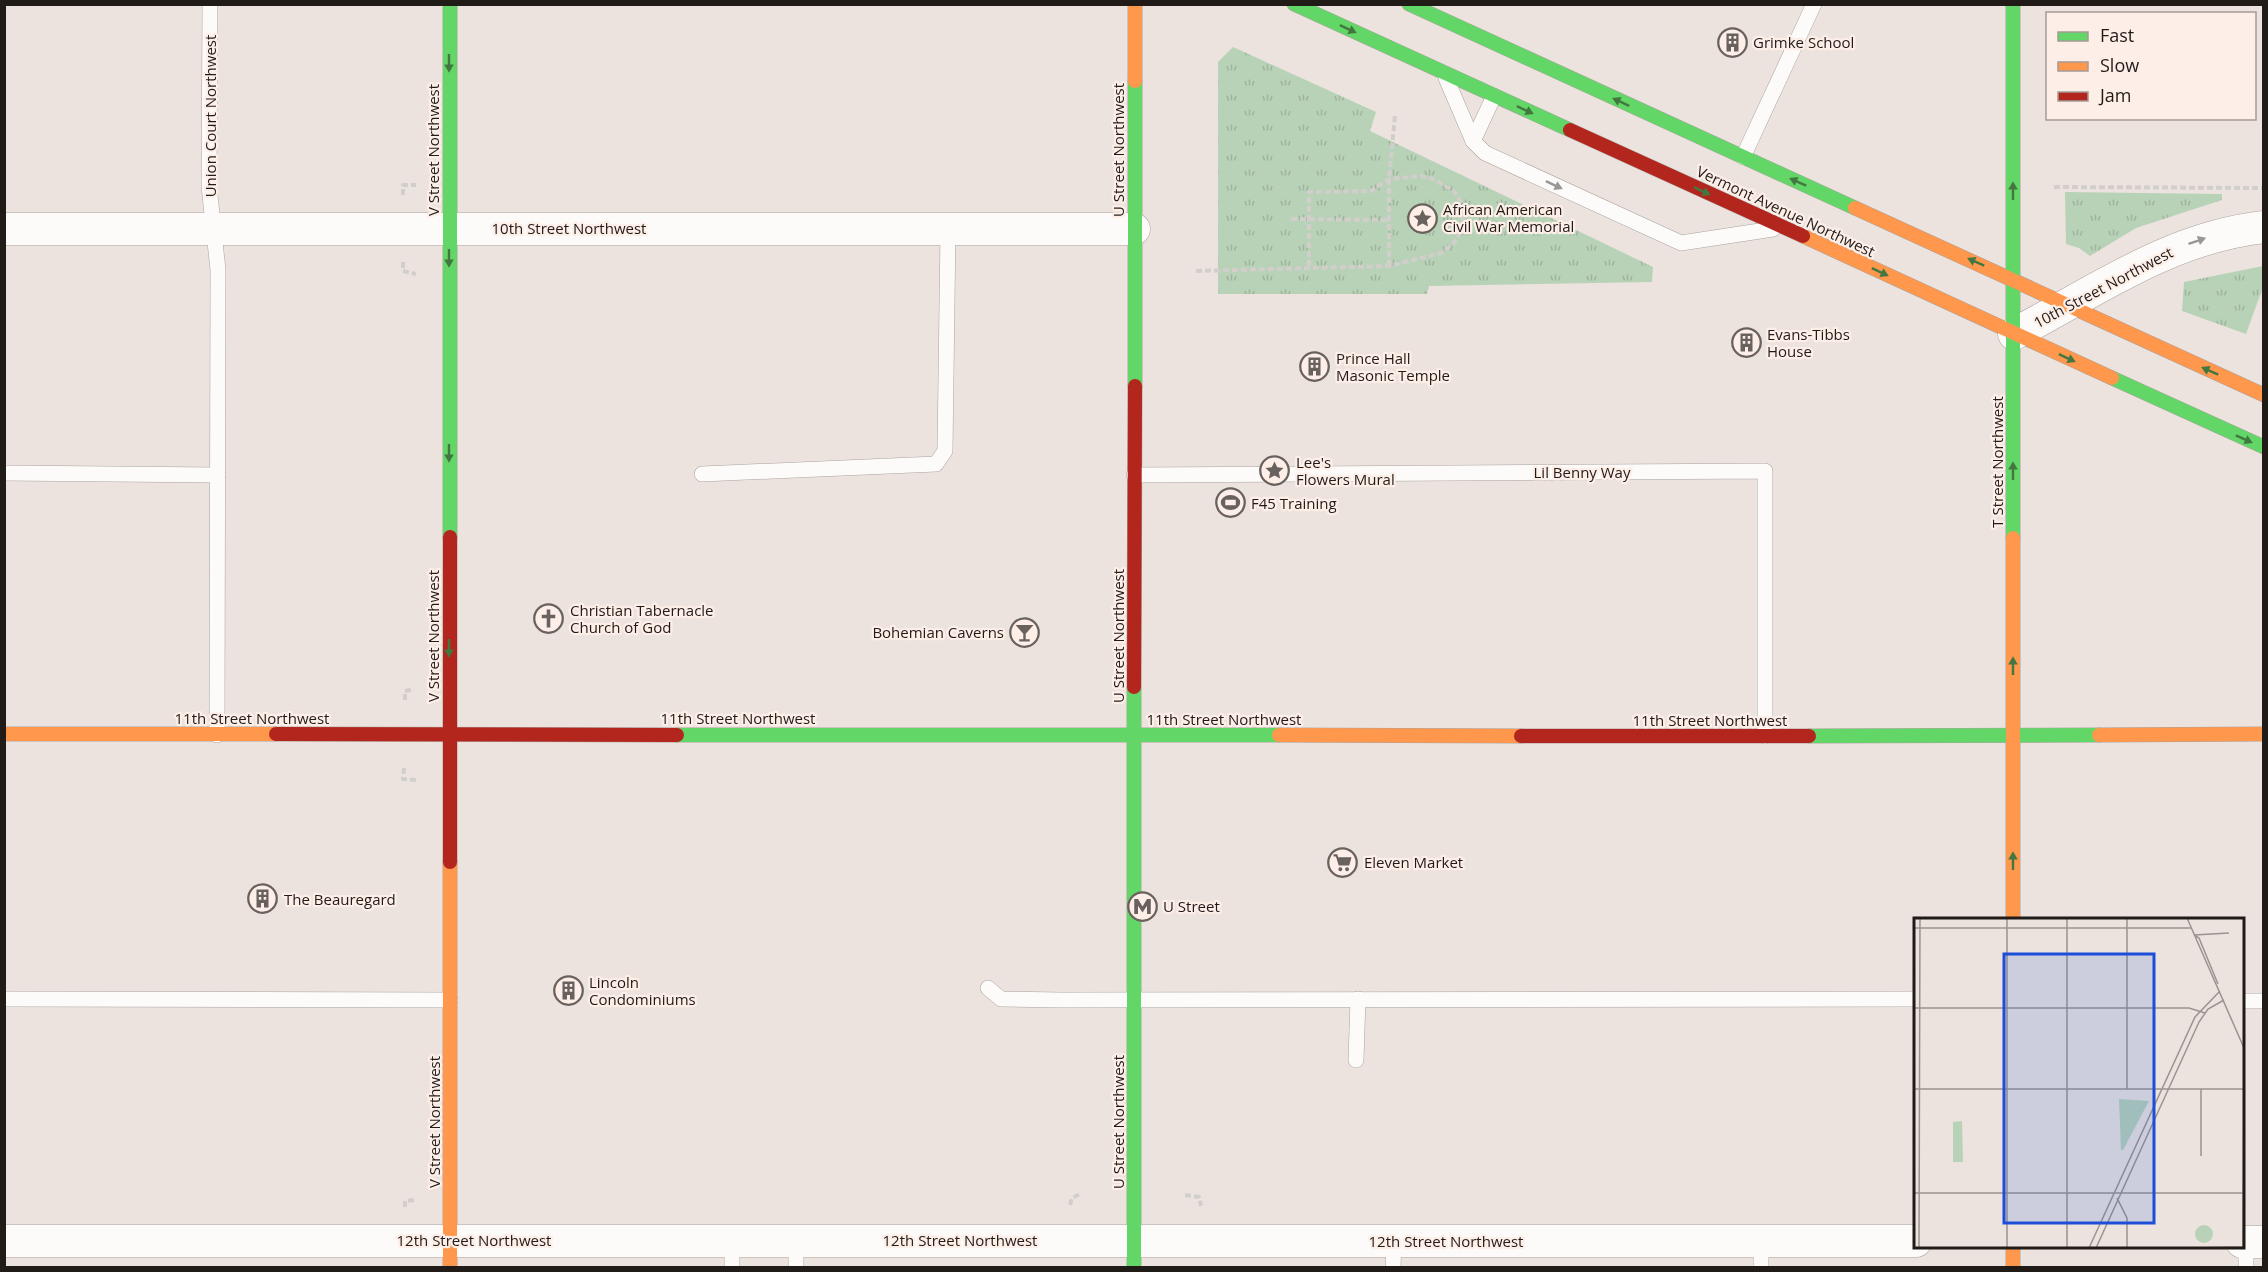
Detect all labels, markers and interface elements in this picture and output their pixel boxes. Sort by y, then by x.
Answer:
legend [2046,12,2256,120]
text: Fast [2100,23,2134,47]
one-way arrow [1339,24,1356,33]
building icon: Grimke School [1716,26,1748,58]
place label: Grimke School [1753,32,1854,52]
street label: Union Court Northwest [200,35,220,197]
one-way arrow [444,53,454,72]
text: Slow [2100,53,2139,77]
street label: U Street Northwest [1108,83,1128,217]
text: Jam [2098,83,2132,107]
street label: V Street Northwest [423,84,443,216]
one-way arrow [1612,96,1630,106]
one-way arrow [1516,106,1534,115]
street label: Vermont Avenue Northwest [1694,161,1878,261]
one-way arrow [1790,178,1807,187]
one-way arrow [1545,180,1563,190]
one-way arrow [2008,182,2018,201]
one-way arrow [1694,186,1712,196]
place label: African American Civil War Memorial [1443,199,1574,236]
place icon: African American Civil War Memorial [1406,202,1438,234]
street label: 10th Street Northwest [492,218,646,238]
one-way arrow [2188,235,2206,245]
street label: 10th Street Northwest [2030,242,2176,332]
one-way arrow [444,248,454,267]
one-way arrow [1968,258,1985,267]
one-way arrow [1871,268,1888,277]
place label: Evans-Tibbs House [1767,324,1850,361]
building icon: Evans-Tibbs House [1730,327,1762,359]
place label: Prince Hall Masonic Temple [1336,348,1450,385]
building icon: Prince Hall Masonic Temple [1299,351,1331,383]
one-way arrow [2058,354,2075,363]
one-way arrow [2202,367,2219,376]
street label: T Street Northwest [1987,396,2007,528]
one-way arrow [2236,434,2253,443]
one-way arrow [444,443,454,462]
place label: Lee's Flowers Mural [1296,452,1395,489]
place icon: Lee's Flowers Mural [1259,455,1291,487]
street label: Lil Benny Way [1534,462,1631,482]
one-way arrow [2008,462,2018,481]
sports icon: F45 Training [1214,487,1246,519]
place label: F45 Training [1251,493,1337,513]
street label: U Street Northwest [1108,569,1128,703]
street label: V Street Northwest [423,570,443,702]
place label: Christian Tabernacle Church of God [570,600,714,637]
church icon: Christian Tabernacle Church of God [533,603,565,635]
bar icon: Bohemian Caverns [1009,616,1041,648]
place label: Bohemian Caverns [872,622,1004,642]
one-way arrow [444,638,454,657]
one-way arrow [2008,657,2018,676]
street label: 11th Street Northwest [175,708,329,728]
street label: 11th Street Northwest [661,708,815,728]
street label: 11th Street Northwest [1147,709,1301,729]
street label: 11th Street Northwest [1633,710,1787,730]
supermarket icon: Eleven Market [1327,846,1359,878]
one-way arrow [2008,851,2018,870]
place label: Eleven Market [1364,852,1463,872]
building icon: The Beauregard [247,883,279,915]
place label: The Beauregard [284,889,396,909]
metro station icon: U Street [1126,890,1158,922]
place label: U Street [1163,896,1220,916]
inset map [1914,918,2244,1248]
place label: Lincoln Condominiums [589,972,696,1009]
building icon: Lincoln Condominiums [552,975,584,1007]
street label: U Street Northwest [1108,1055,1128,1189]
street label: V Street Northwest [424,1056,444,1188]
street label: 12th Street Northwest [397,1230,551,1250]
street label: 12th Street Northwest [883,1230,1037,1250]
street label: 12th Street Northwest [1369,1231,1523,1251]

